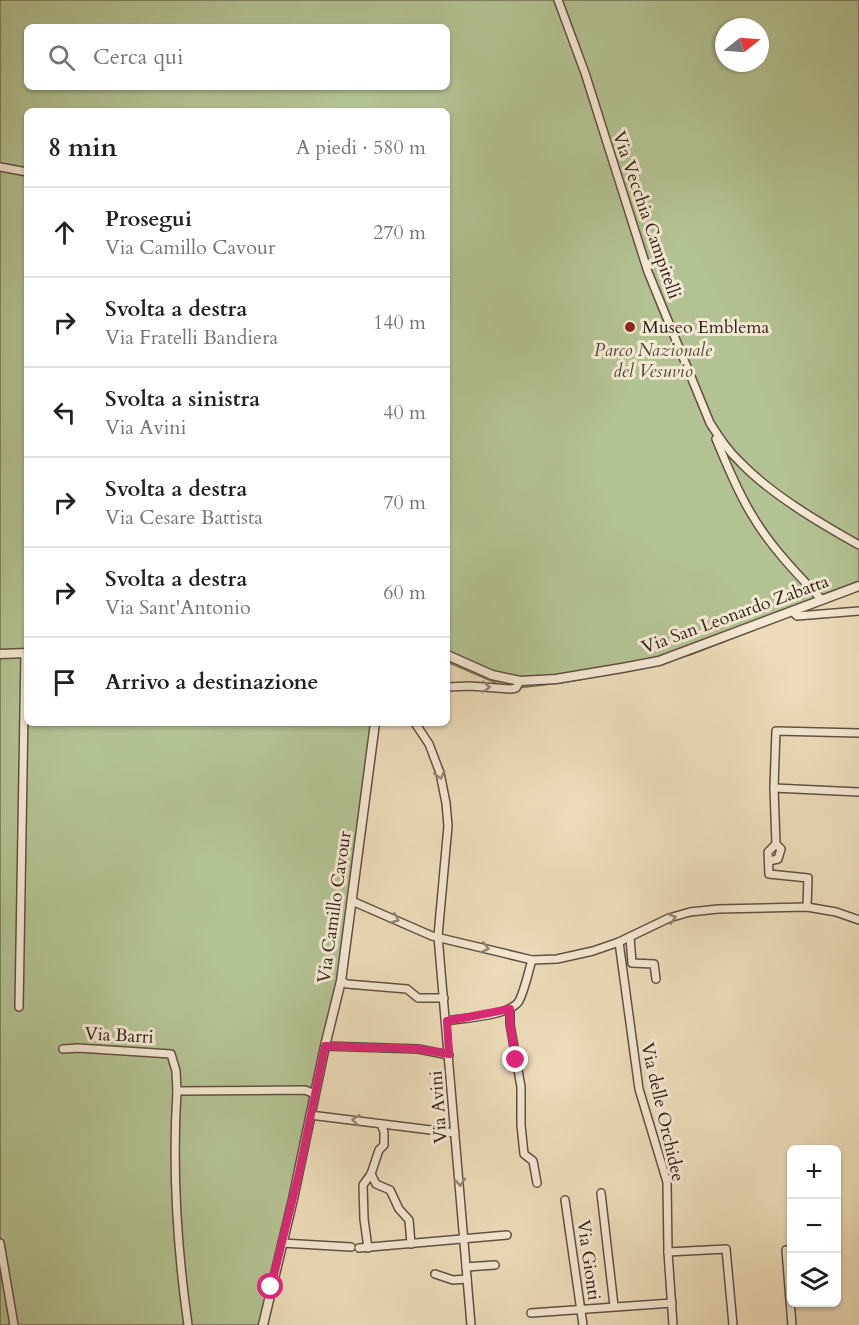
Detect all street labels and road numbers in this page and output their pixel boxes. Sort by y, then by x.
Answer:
street label: Via Vecchia Campitelli [606,128,687,302]
street label: Via San Leonardo Zabatta [638,569,832,660]
street label: Via Camillo Cavour [311,829,358,985]
street label: Via Barri [84,1021,154,1050]
street label: Via delle Orchidee [634,1040,691,1184]
street label: Via Avini [423,1070,454,1144]
street label: Via Gionti [570,1218,607,1302]

